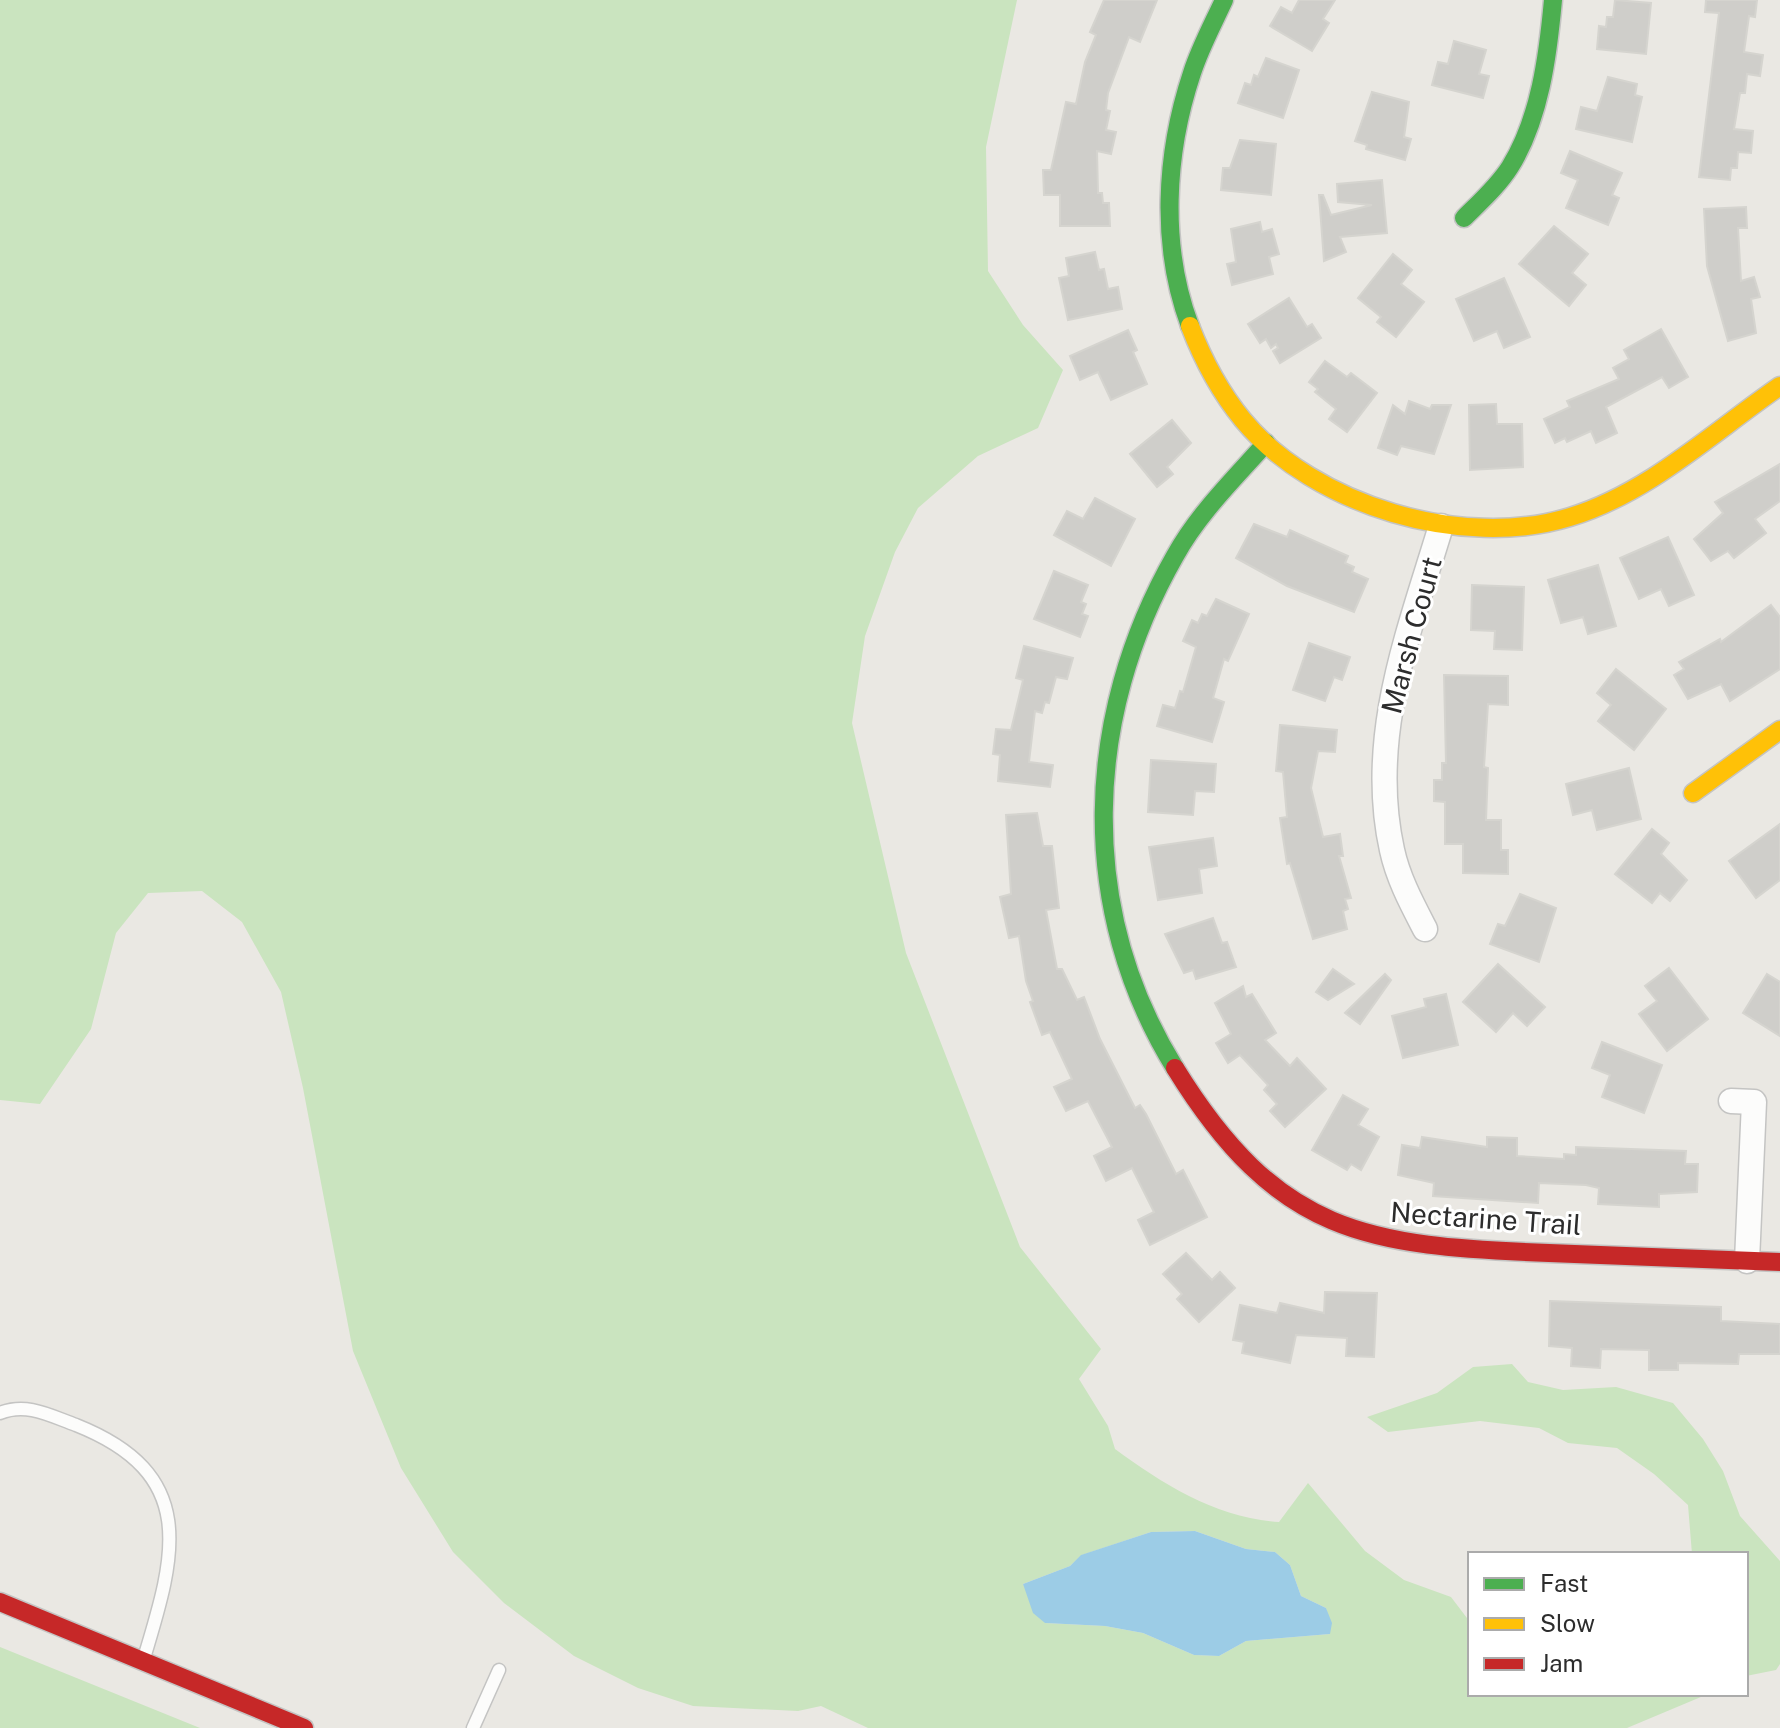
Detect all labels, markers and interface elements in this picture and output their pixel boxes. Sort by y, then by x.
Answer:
street label: Marsh Court [1374,553,1448,717]
street label: Nectarine Trail [1389,1195,1583,1241]
legend [1468,1552,1748,1696]
text: Fast [1540,1569,1588,1597]
text: Slow [1540,1609,1595,1637]
text: Jam [1540,1649,1583,1677]

